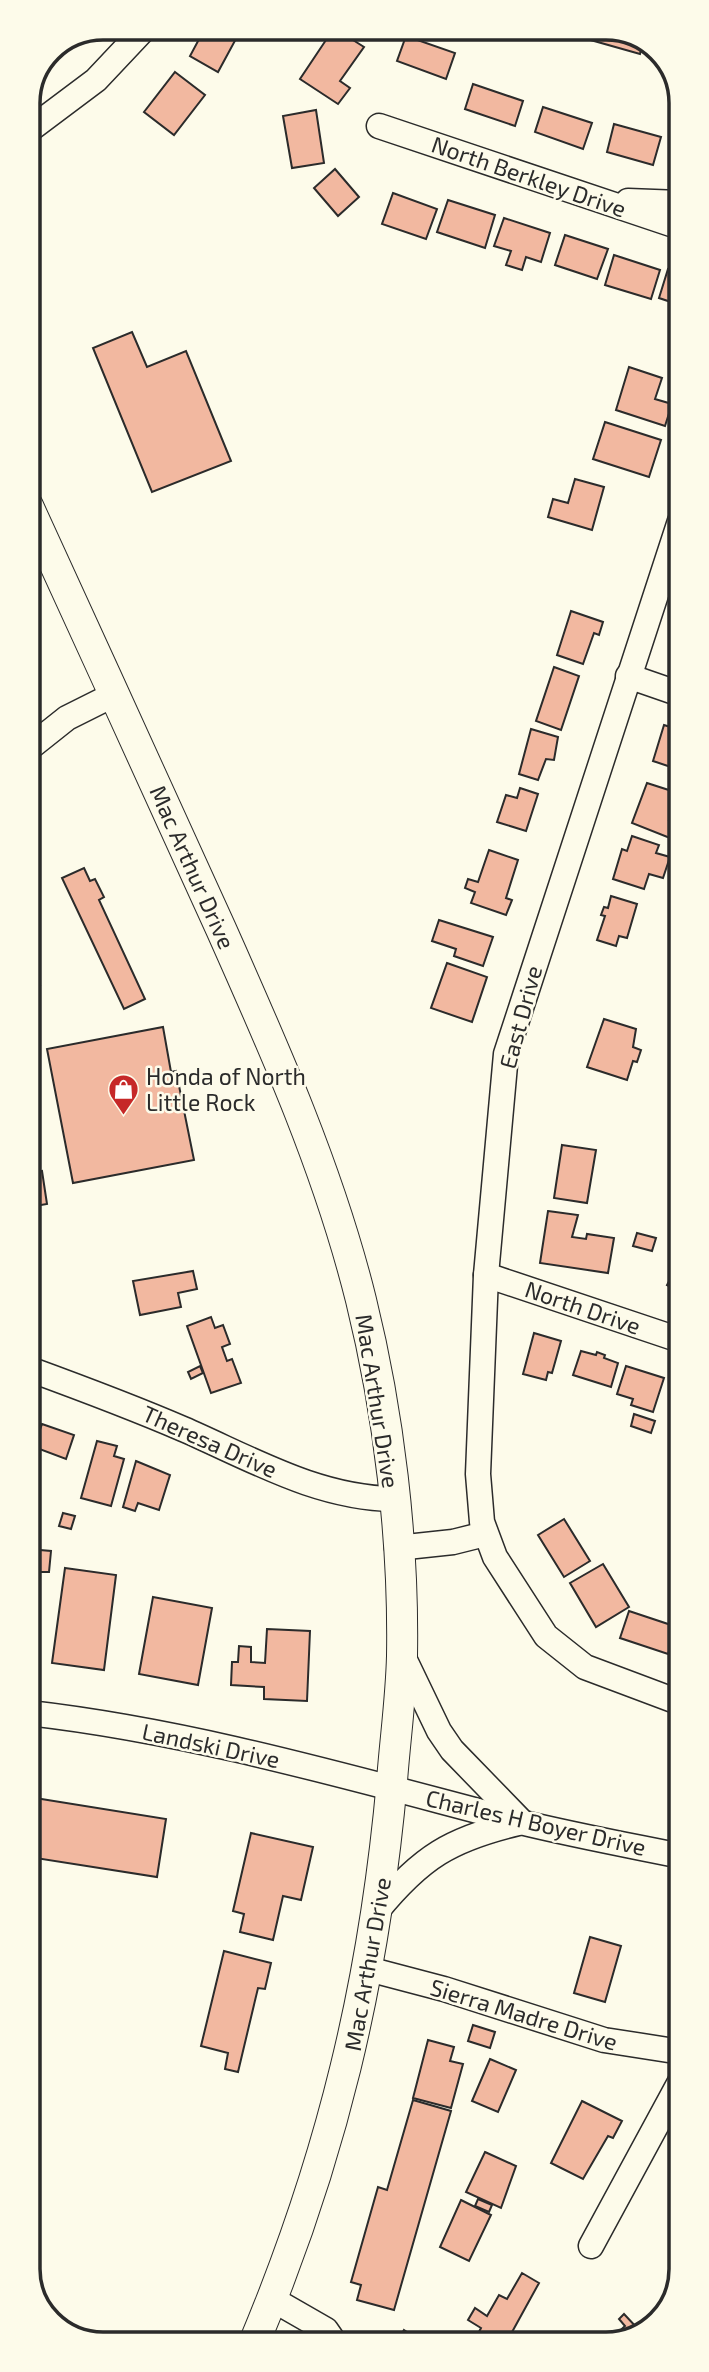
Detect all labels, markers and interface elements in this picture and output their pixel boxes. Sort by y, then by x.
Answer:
street label: North Berkley Drive [428,130,630,222]
street label: Mac Arthur Drive [144,781,242,953]
street label: East Drive [493,962,547,1072]
place label: Honda of North Little Rock [146,1062,306,1116]
shop icon: Honda of North Little Rock [106,1072,140,1116]
street label: North Drive [522,1274,644,1340]
street label: Mac Arthur Drive [350,1312,406,1490]
street label: Theresa Drive [138,1399,282,1483]
street label: Landski Drive [140,1717,282,1773]
street label: Charles H Boyer Drive [423,1783,649,1861]
street label: Mac Arthur Drive [338,1875,396,2053]
street label: Sierra Madre Drive [427,1972,621,2056]

